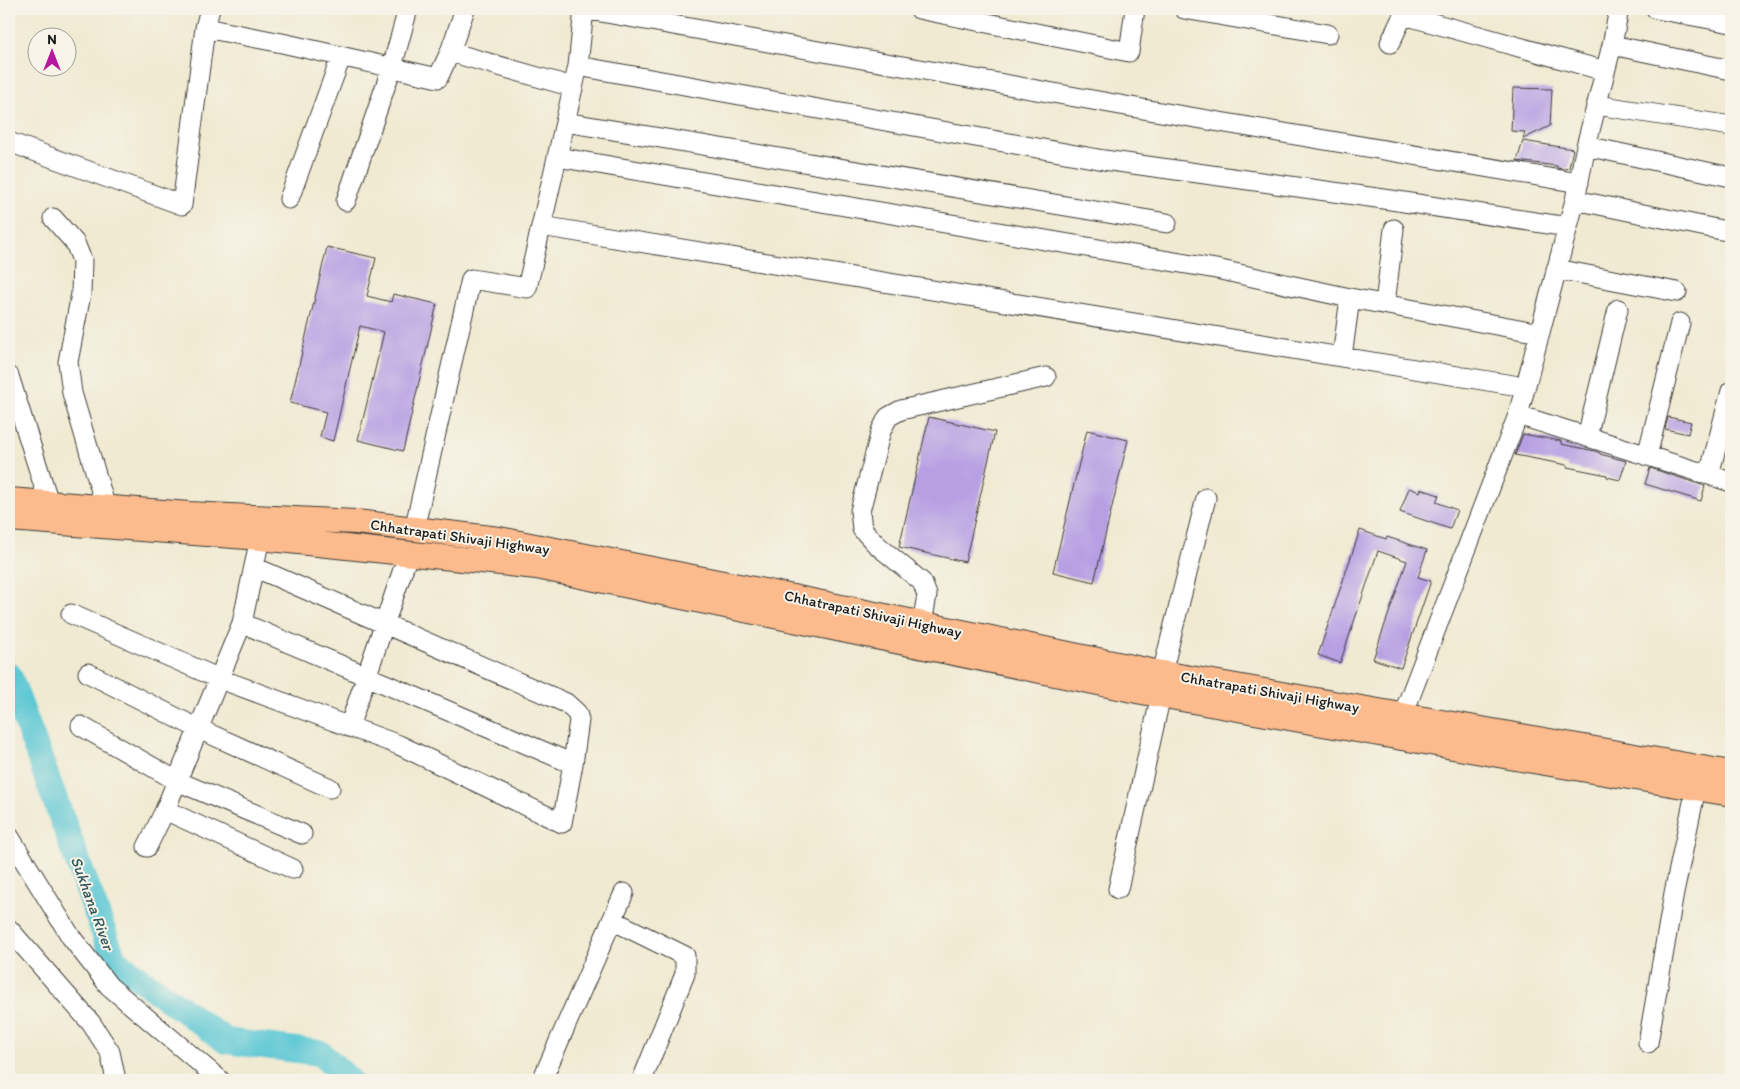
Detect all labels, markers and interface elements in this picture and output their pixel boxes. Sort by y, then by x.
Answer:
north arrow [28,28,78,78]
text: N [47,31,57,48]
street label: Chhatrapati Shivaji Highway [369,516,551,558]
street label: Chhatrapati Shivaji Highway [783,586,963,642]
street label: Chhatrapati Shivaji Highway [1179,667,1361,717]
water label: Sukhana River [67,854,119,954]

